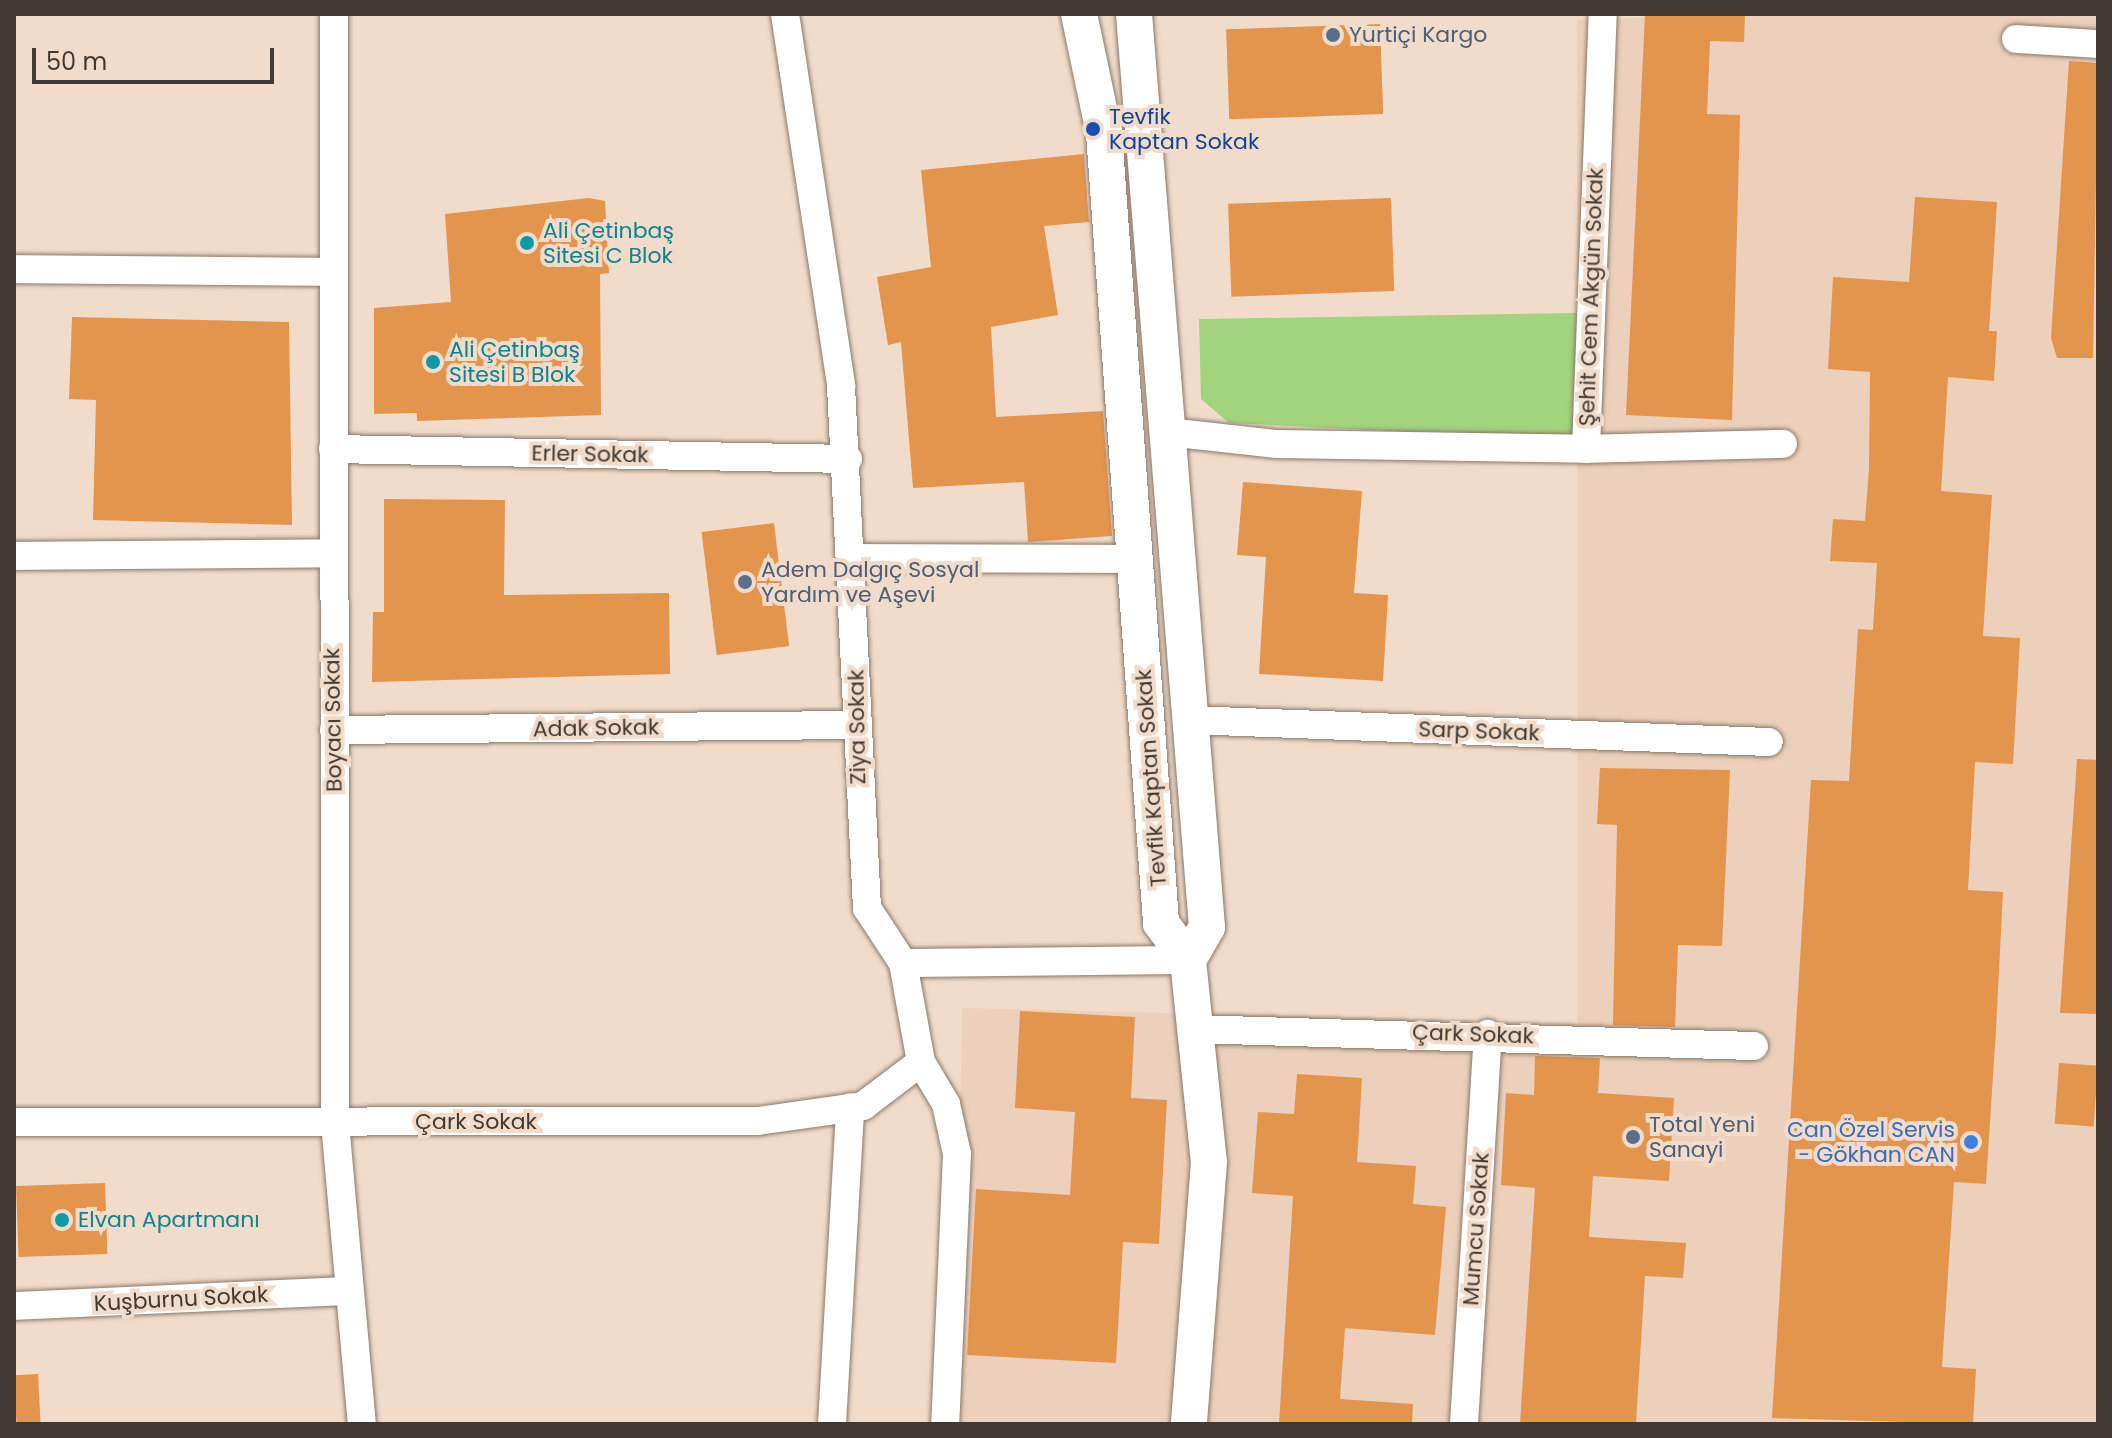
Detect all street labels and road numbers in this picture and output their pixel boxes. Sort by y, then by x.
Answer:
street label: Şehit Cem Akgün Sokak [1573,167,1609,427]
street label: Erler Sokak [531,440,649,468]
street label: Boyacı Sokak [319,648,347,792]
street label: Tevfik Kaptan Sokak [1130,668,1172,888]
street label: Ziya Sokak [843,669,871,785]
street label: Adak Sokak [533,714,659,742]
street label: Sarp Sokak [1418,716,1540,746]
street label: Çark Sokak [1412,1019,1534,1049]
street label: Çark Sokak [415,1109,537,1135]
street label: Mumcu Sokak [1457,1152,1495,1306]
street label: Kuşburnu Sokak [93,1281,269,1317]

